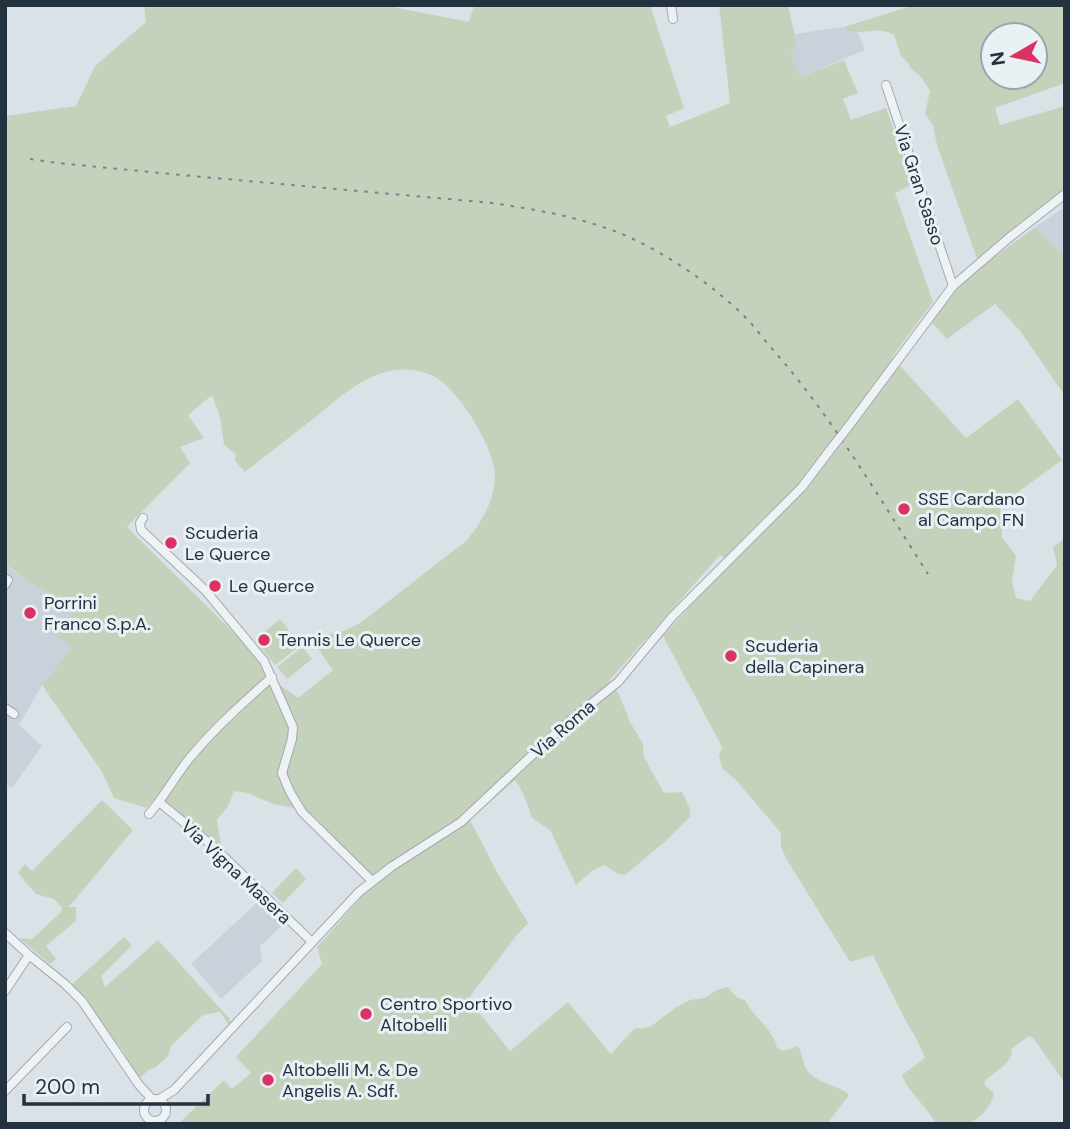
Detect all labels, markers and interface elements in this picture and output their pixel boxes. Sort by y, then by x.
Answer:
north arrow [979,21,1049,91]
text: N [984,50,1011,67]
street label: Via Gran Sasso [888,122,950,248]
place label: SSE Cardano al Campo FN [918,487,1025,532]
marker: SSE Cardano al Campo FN [896,501,912,517]
place label: Scuderia Le Querce [185,521,270,566]
marker: Scuderia Le Querce [163,535,179,551]
place label: Le Querce [229,574,314,598]
marker: Le Querce [207,578,223,594]
place label: Porrini Franco S.p.A. [44,591,151,636]
marker: Porrini Franco S.p.A. [22,605,38,621]
place label: Tennis Le Querce [278,628,421,652]
marker: Tennis Le Querce [256,632,272,648]
place label: Scuderia della Capinera [745,634,864,679]
marker: Scuderia della Capinera [723,648,739,664]
street label: Via Roma [526,694,600,764]
street label: Via Vigna Masera [176,814,296,930]
place label: Centro Sportivo Altobelli [380,992,512,1037]
marker: Centro Sportivo Altobelli [358,1006,374,1022]
place label: Altobelli M. & De Angelis A. Sdf. [282,1058,418,1103]
scale bar [24,1062,208,1106]
marker: Altobelli M. & De Angelis A. Sdf. [260,1072,276,1088]
text: 200 m [35,1073,100,1101]

